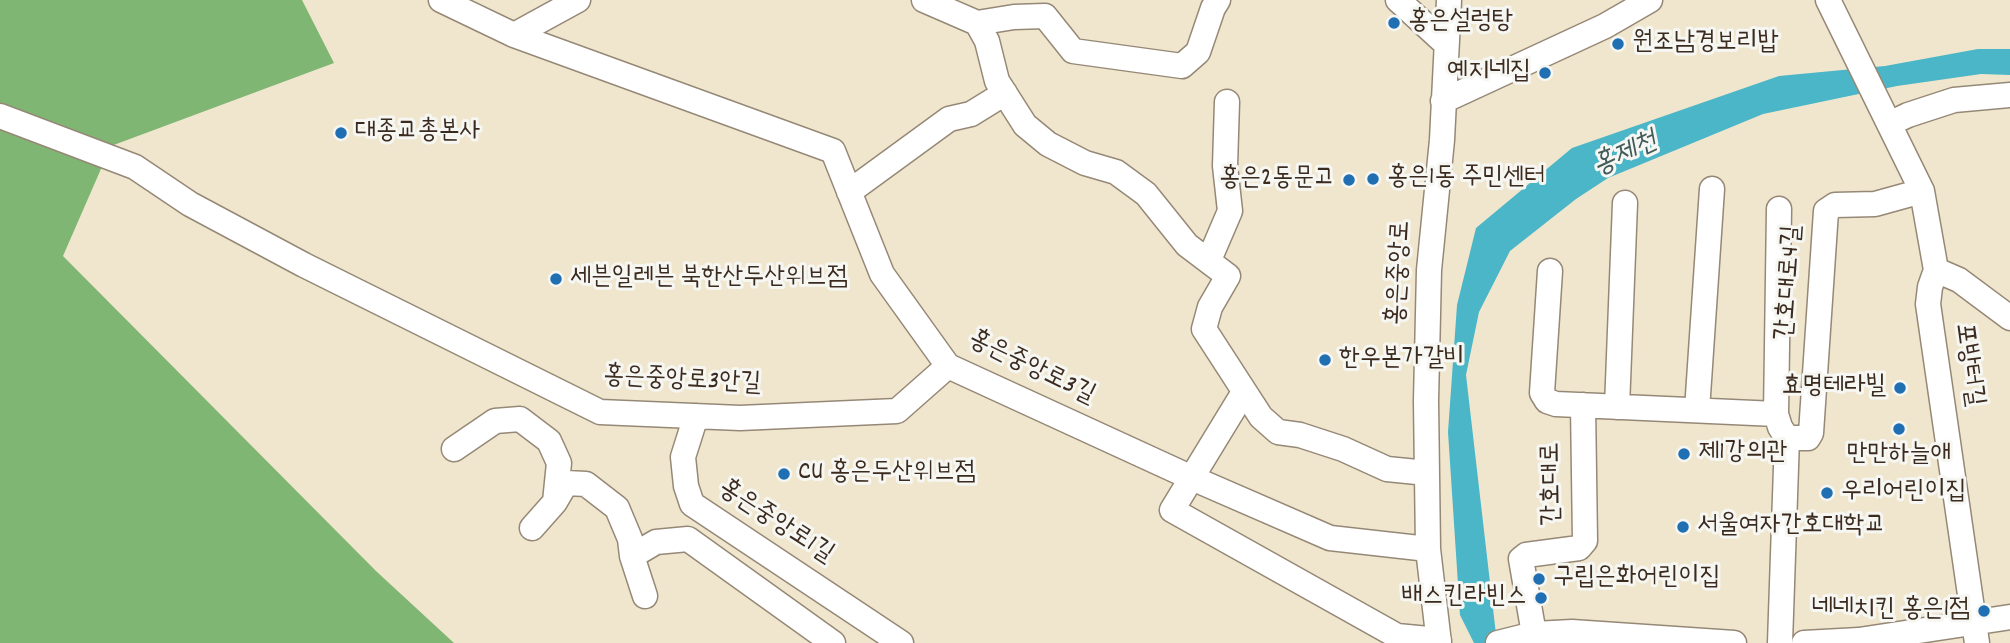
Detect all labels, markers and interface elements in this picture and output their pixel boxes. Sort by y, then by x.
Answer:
place label: 홍은설렁탕 [1408,7,1513,39]
marker: 홍은설렁탕 [1386,15,1402,31]
place label: 원조남경보리밥 [1632,28,1778,60]
marker: 원조남경보리밥 [1610,36,1626,52]
place label: 예지네집 [1447,57,1531,89]
marker: 예지네집 [1537,65,1553,81]
place label: 대종교총본사 [355,117,481,149]
marker: 대종교총본사 [333,125,349,141]
water label: 홍제천 [1588,126,1664,186]
place label: 홍은1동 주민센터 [1387,163,1545,195]
place label: 홍은2동문고 [1219,164,1335,196]
marker: 홍은1동 주민센터 [1365,171,1381,187]
marker: 홍은2동문고 [1341,172,1357,188]
street label: 홍은중앙로 [1383,220,1419,326]
street label: 간호대로4길 [1771,224,1811,342]
place label: 세븐일레븐 북한산두산위브점 [570,263,848,295]
marker: 세븐일레븐 북한산두산위브점 [548,271,564,287]
street label: 포방터길 [1946,321,1988,409]
street label: 홍은중앙로3길 [963,325,1099,413]
place label: 한우본가갈비 [1339,344,1465,376]
marker: 한우본가갈비 [1317,352,1333,368]
street label: 홍은중앙로3안길 [602,362,762,402]
place label: 효명테라빌 [1781,372,1886,404]
marker: 효명테라빌 [1892,380,1908,396]
marker: 만만하늘애 [1891,421,1907,437]
place label: 제1강의관 [1698,438,1787,470]
place label: 만만하늘애 [1847,440,1951,472]
street label: 간호대로 [1538,442,1570,526]
marker: 제1강의관 [1676,446,1692,462]
place label: CU 홍은두산위브점 [798,458,976,490]
marker: CU 홍은두산위브점 [776,466,792,482]
street label: 홍은중앙로1길 [711,474,839,572]
place label: 우리어린이집 [1841,477,1967,509]
marker: 우리어린이집 [1819,485,1835,501]
place label: 서울여자간호대학교 [1697,511,1885,543]
marker: 서울여자간호대학교 [1675,519,1691,535]
place label: 구립은화어린이집 [1553,563,1720,595]
marker: 구립은화어린이집 [1531,571,1547,587]
place label: 배스킨라빈스 [1401,582,1527,614]
marker: 배스킨라빈스 [1533,590,1549,606]
place label: 네네치킨 홍은1점 [1812,595,1970,627]
marker: 네네치킨 홍은1점 [1976,603,1992,619]

